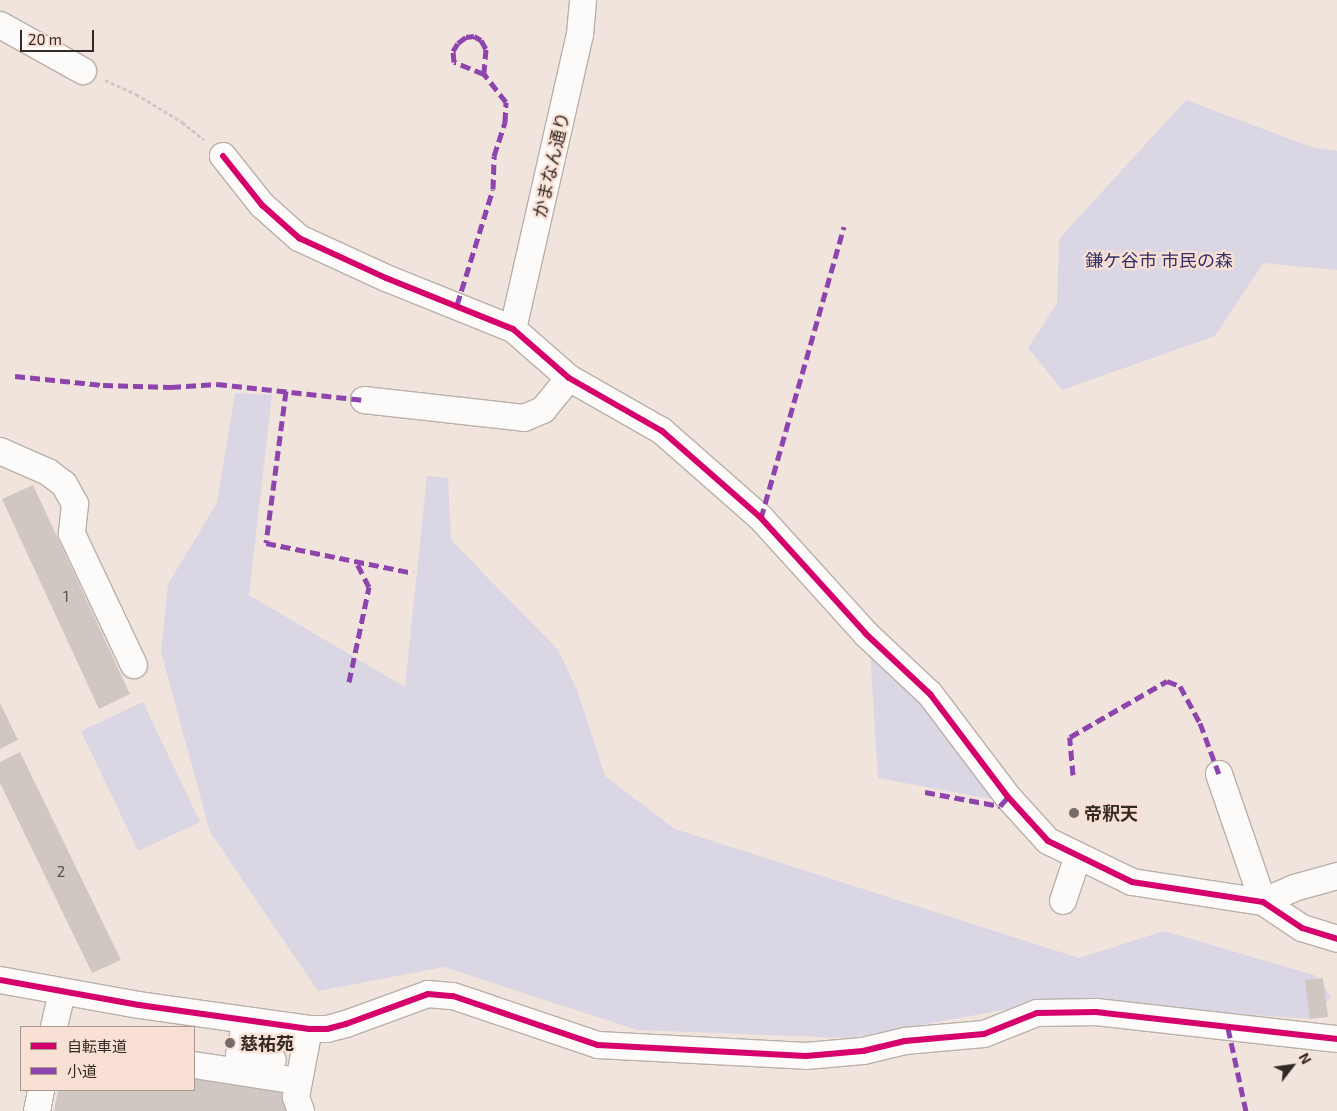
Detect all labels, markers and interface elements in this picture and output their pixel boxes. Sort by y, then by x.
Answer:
scale bar [22,20,96,52]
text: 20 m [28,30,62,48]
street label: かまなん通り [528,110,574,220]
park label: 鎌ケ谷市 市民の森 [1085,249,1233,271]
house number: 1 [63,588,69,606]
place label: 帝釈天 [1084,802,1138,824]
marker: 帝釈天 [1068,807,1080,819]
house number: 2 [57,863,65,881]
legend [20,1026,195,1091]
place label: 慈祐苑 [240,1032,294,1054]
text: 自転車道 [67,1037,127,1055]
marker: 慈祐苑 [224,1037,236,1049]
north arrow [1267,1041,1317,1091]
text: N [1296,1050,1315,1067]
text: 小道 [67,1062,97,1080]

